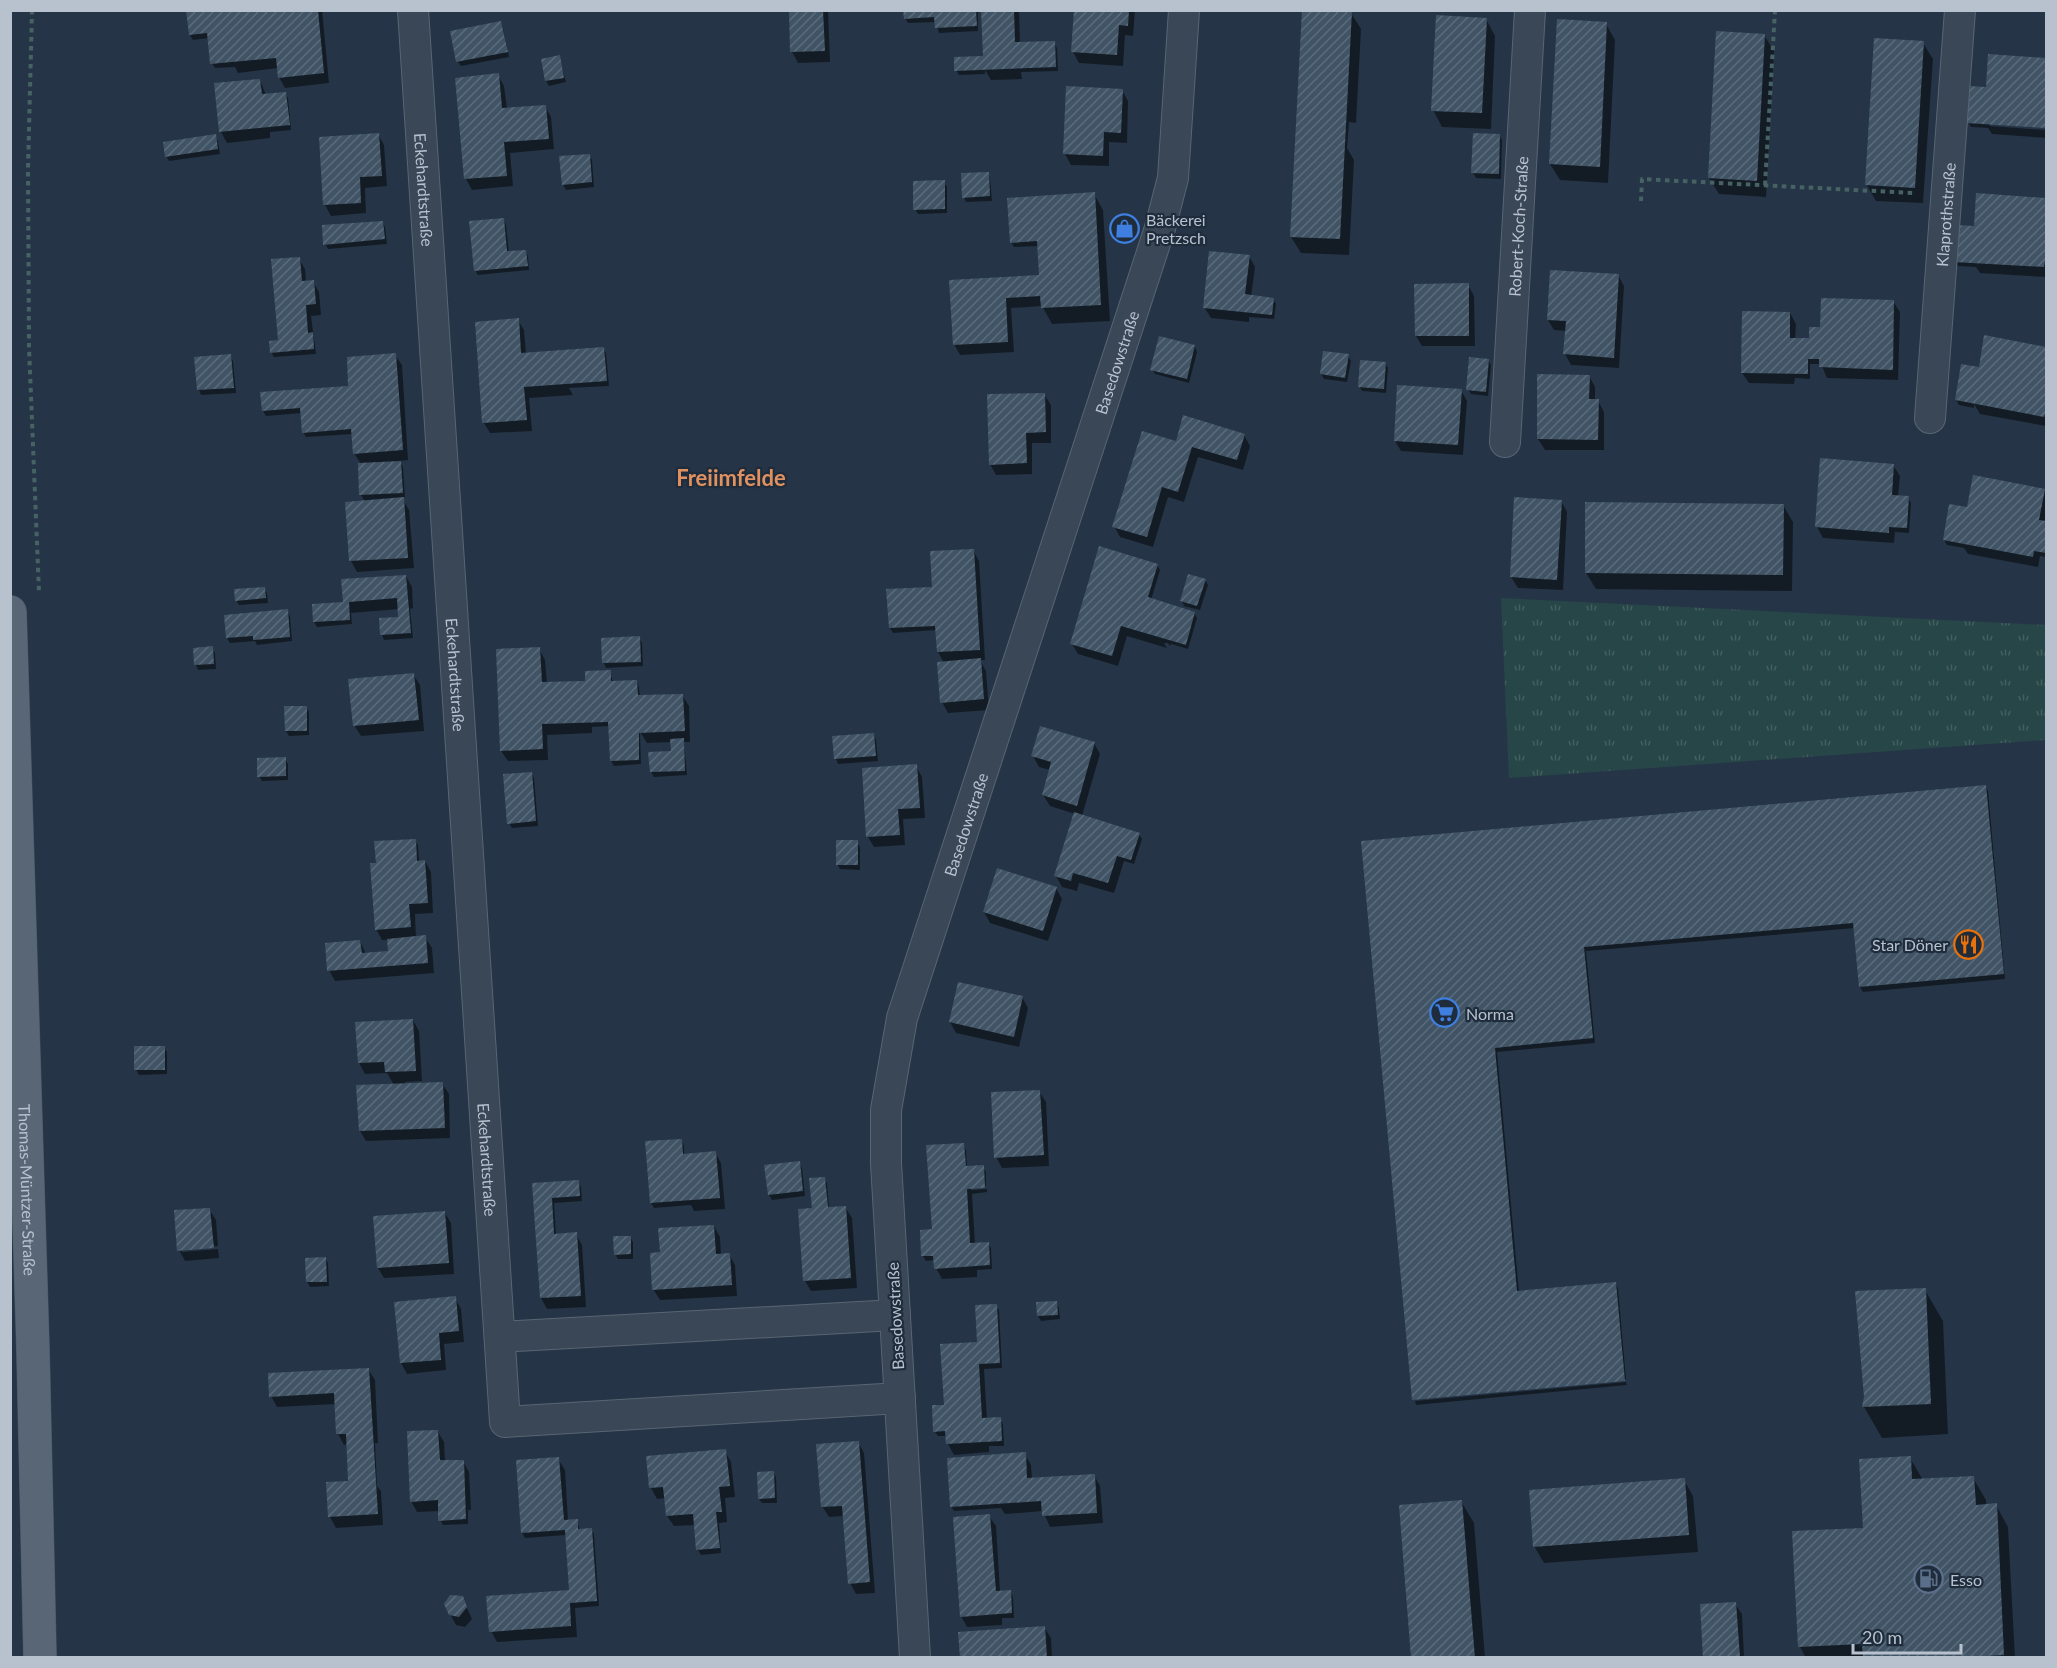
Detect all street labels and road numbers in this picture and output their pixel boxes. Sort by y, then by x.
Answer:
street label: Eckehardtstraße [412,132,438,247]
street label: Robert-Koch-Straße [1504,156,1531,297]
street label: Klaprothstraße [1932,162,1958,267]
street label: Basedowstraße [1090,308,1142,417]
street label: Eckehardtstraße [443,617,469,732]
street label: Basedowstraße [939,770,991,879]
street label: Eckehardtstraße [475,1102,501,1217]
street label: Thomas-Müntzer-Straße [16,1103,40,1276]
street label: Basedowstraße [883,1262,907,1370]

